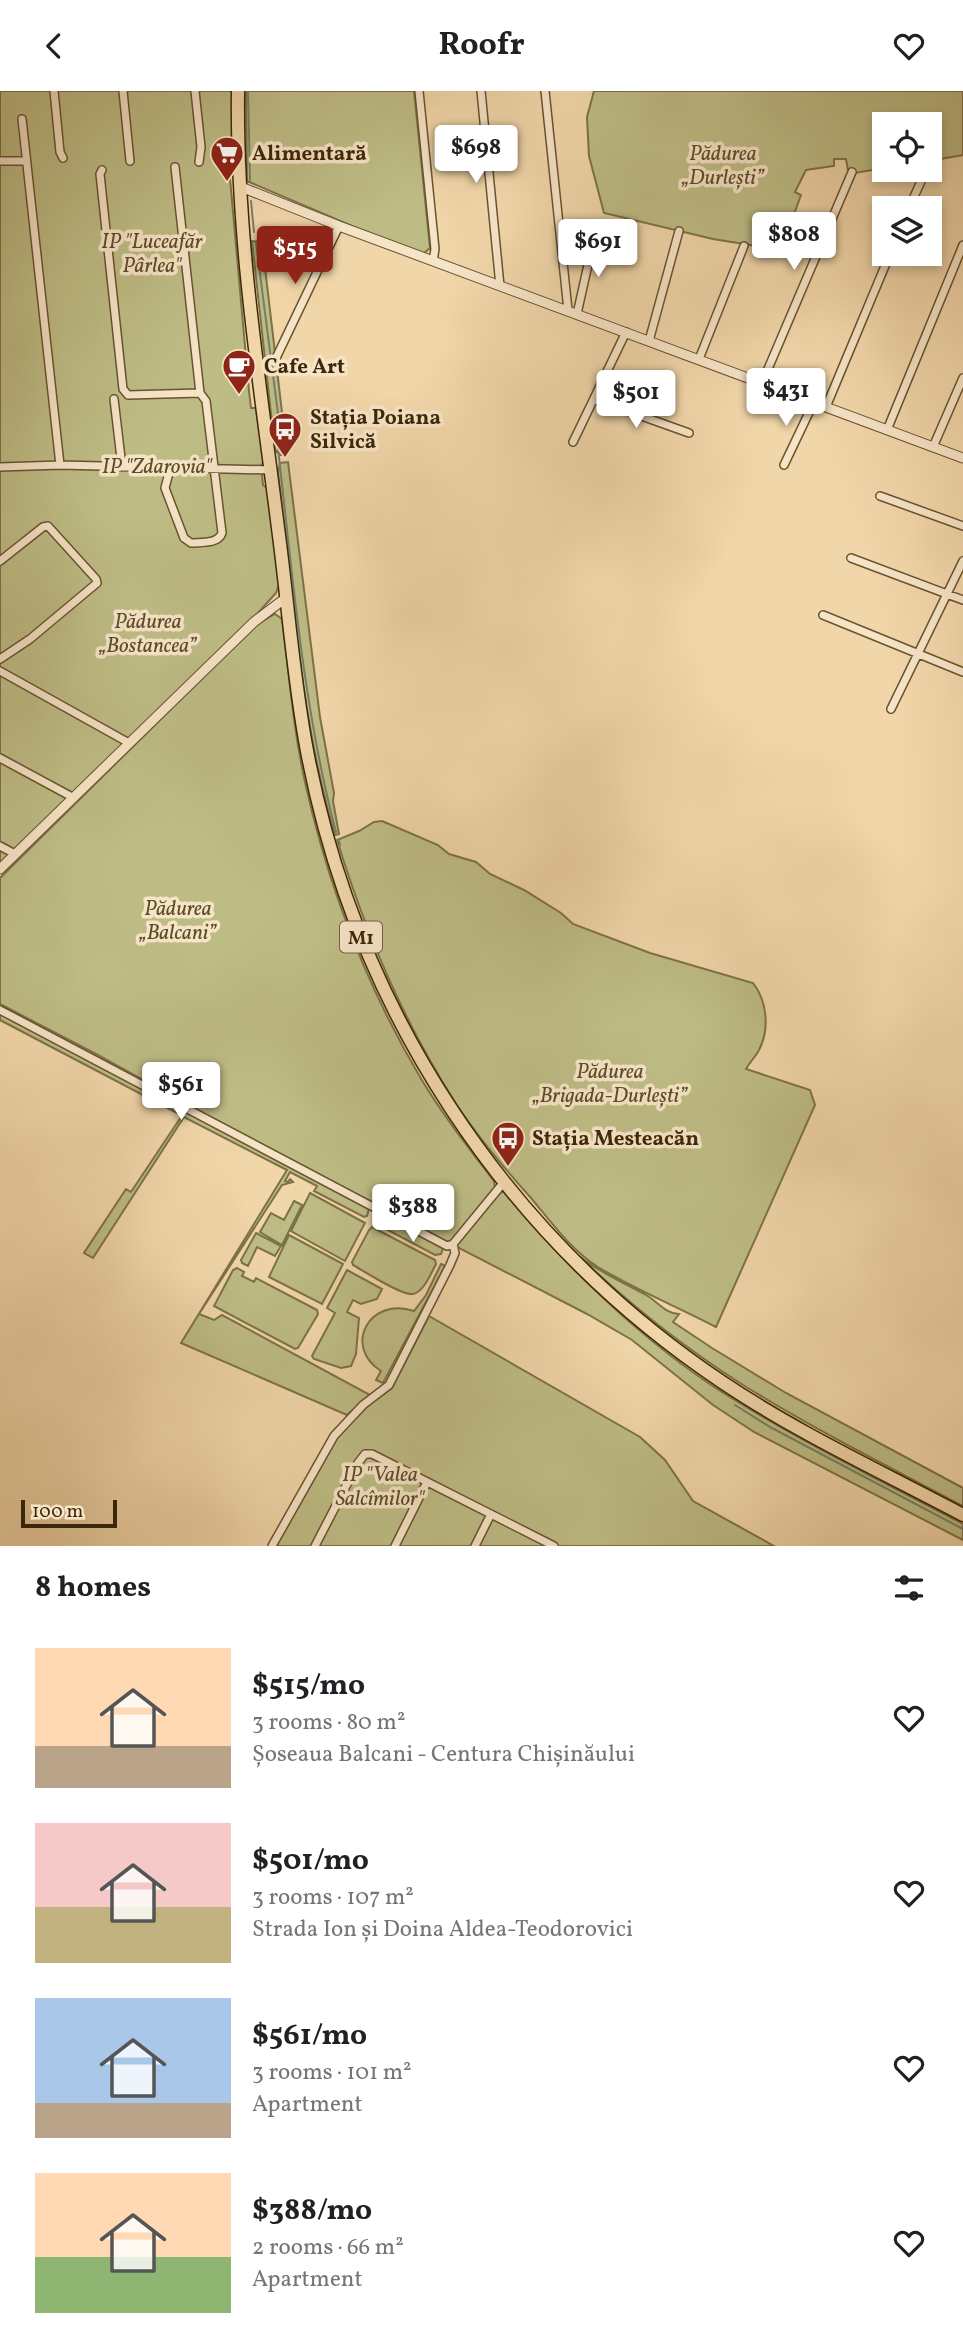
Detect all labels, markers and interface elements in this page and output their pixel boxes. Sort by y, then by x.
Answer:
text: Roofr [438,24,525,68]
icon: back [35,27,73,65]
icon: heart [890,27,928,65]
map controls [872,112,942,266]
button: locate [872,112,942,182]
pin: $698 [435,125,517,185]
text: $698 [451,132,501,164]
supermarket icon: Alimentară [208,134,246,183]
place label: Alimentară [252,140,367,169]
park label: Pădurea „Durlești” [681,140,765,193]
button: layers [872,196,942,266]
pin: $808 [753,213,835,272]
pin: $691 [557,219,639,279]
text: $808 [768,219,820,251]
text: $691 [574,226,622,258]
pin: $515 [254,227,336,286]
park label: IP "Luceafăr Pârlea" [101,228,203,281]
text: $515 [273,233,317,265]
cafe icon: Cafe Art [220,347,258,396]
place label: Cafe Art [264,353,345,382]
pin: $431 [745,369,827,428]
pin: $501 [595,371,677,430]
text: $431 [763,375,809,407]
text: $501 [612,377,660,409]
place label: Stația Poiana Silvică [310,404,441,457]
bus stop icon: Stația Poiana Silvică [266,410,304,459]
park label: IP "Zdarovia" [102,453,213,482]
park label: Pădurea „Bostancea” [98,608,197,661]
park label: Pădurea „Balcani” [139,895,217,948]
road number: M1 [340,922,382,953]
park label: Pădurea „Brigada-Durlești” [532,1058,688,1111]
pin: $561 [140,1063,222,1122]
text: $561 [158,1069,204,1101]
bus stop icon: Stația Mesteacăn [489,1119,527,1168]
place label: Stația Mesteacăn [532,1125,699,1154]
pin: $388 [372,1185,454,1244]
text: $388 [388,1191,438,1223]
park label: IP "Valea Salcîmilor" [335,1461,426,1514]
scale bar [21,1497,117,1529]
text: 100 m [32,1499,83,1525]
text: 8 homes [35,1567,151,1609]
icon: filters [890,1569,928,1607]
text: $515/mo [252,1665,365,1707]
icon: home [91,1676,175,1760]
icon: heart [890,1699,928,1737]
text: 3 rooms · 80 m² [252,1707,405,1739]
text: Șoseaua Balcani - Centura Chișinăului [252,1739,635,1771]
text: $501/mo [252,1840,369,1882]
icon: home [91,1851,175,1935]
icon: heart [890,1874,928,1912]
text: 3 rooms · 107 m² [252,1882,414,1914]
text: Strada Ion și Doina Aldea-Teodorovici [252,1914,633,1946]
text: $561/mo [252,2015,367,2057]
icon: home [91,2026,175,2110]
icon: heart [890,2049,928,2087]
text: 3 rooms · 101 m² [252,2057,412,2089]
text: Apartment [252,2089,363,2121]
text: $388/mo [252,2190,372,2232]
icon: home [91,2201,175,2285]
icon: heart [890,2224,928,2262]
text: 2 rooms · 66 m² [252,2232,404,2264]
text: Apartment [252,2264,363,2296]

